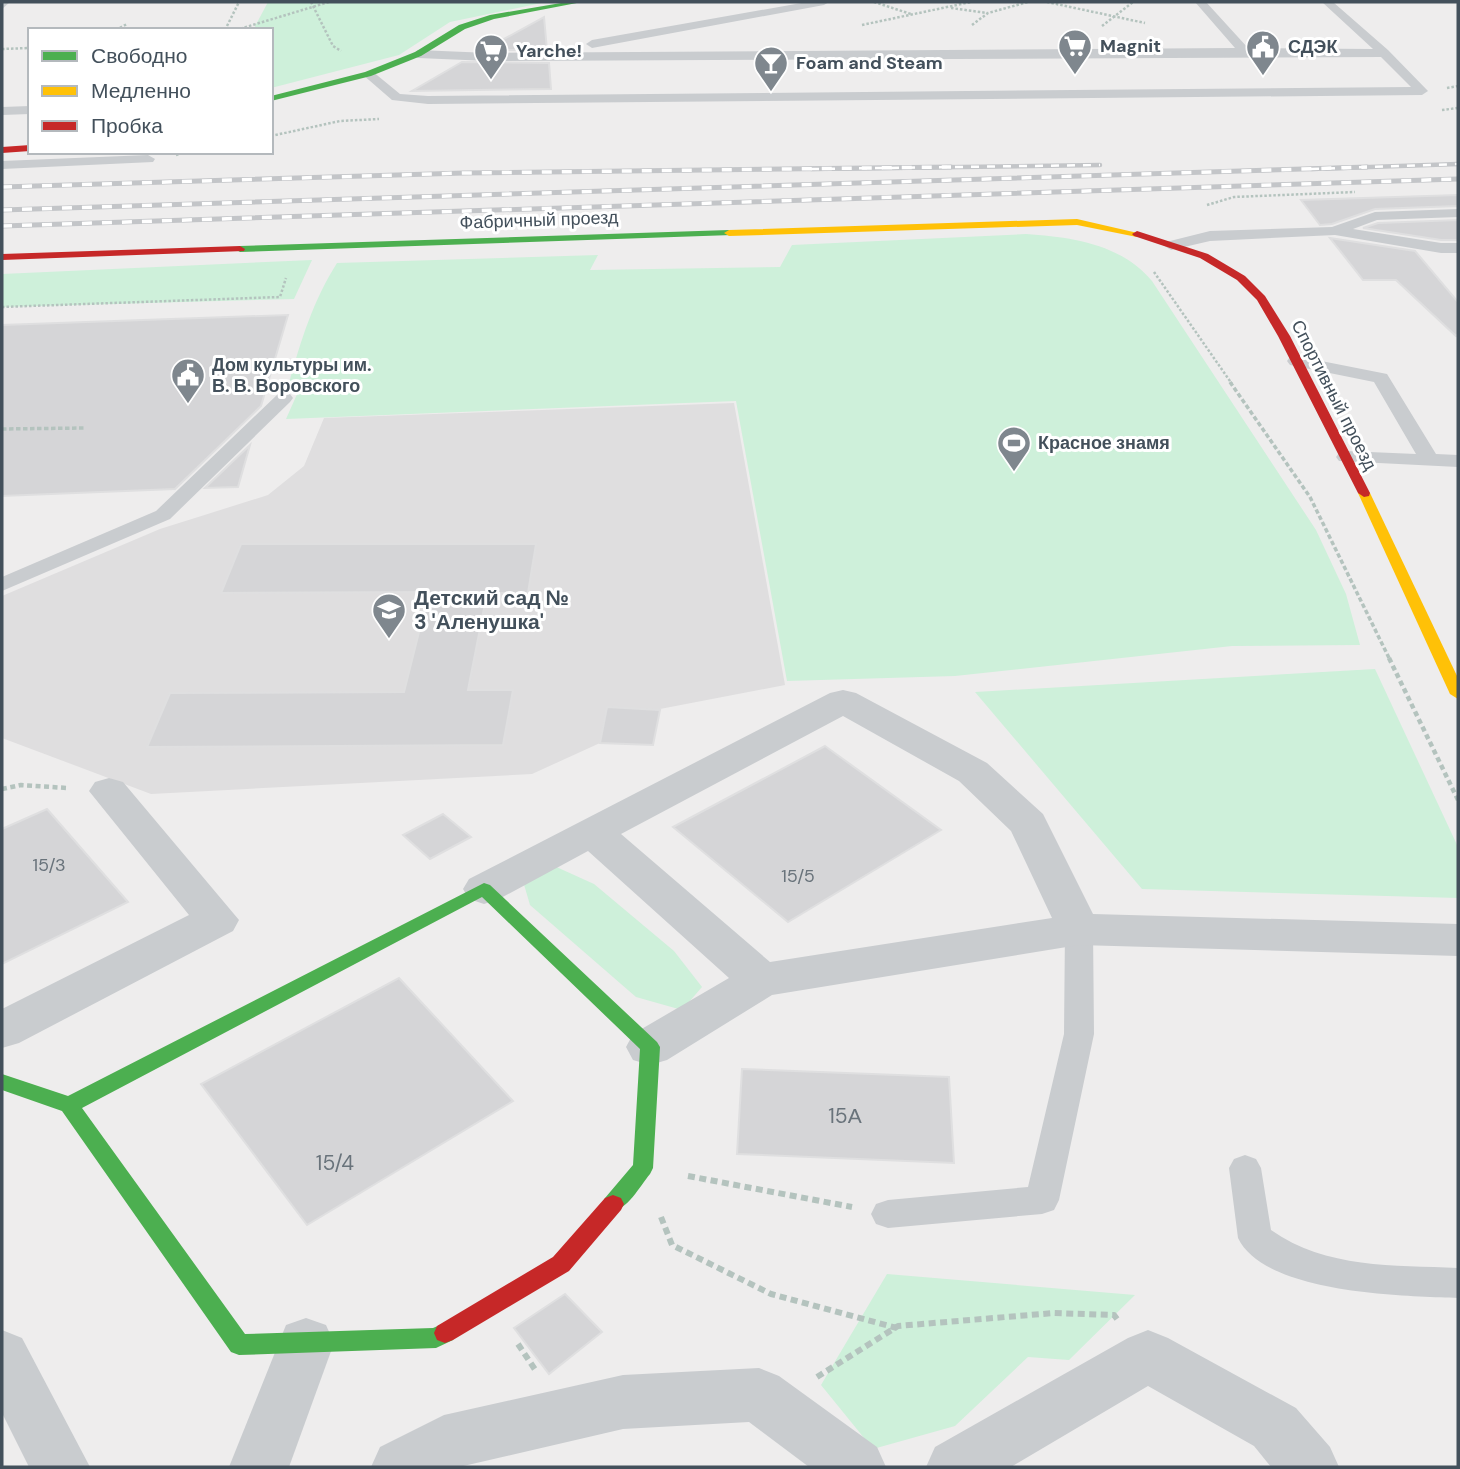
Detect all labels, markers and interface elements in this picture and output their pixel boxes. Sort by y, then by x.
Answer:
supermarket icon: Magnit [1056,27,1094,76]
legend [28,28,273,154]
public building icon: СДЭК [1244,28,1282,77]
supermarket icon: Yarche! [472,32,510,81]
place label: Magnit [1100,34,1161,58]
place label: СДЭК [1288,35,1338,59]
place label: Yarche! [516,39,582,63]
text: Свободно [91,42,188,70]
bar icon: Foam and Steam [752,44,790,93]
place label: Foam and Steam [796,51,943,75]
text: Медленно [91,77,191,105]
text: Пробка [91,112,163,140]
street label: Фабричный проезд [459,205,619,235]
street label: Спортивный проезд [1286,316,1383,475]
place label: Дом культуры им. В. В. Воровского [212,353,372,398]
public building icon: Дом культуры им. В. В. Воровского [169,356,207,405]
sports icon: Красное знамя [995,424,1033,473]
place label: Красное знамя [1038,431,1170,455]
place label: Детский сад № 3 'Аленушка' [414,584,569,636]
school or university icon: Детский сад № 3 'Аленушка' [370,591,408,640]
house number: 15/3 [32,853,66,877]
house number: 15/5 [781,864,815,888]
house number: 15А [828,1102,862,1130]
house number: 15/4 [316,1149,354,1177]

